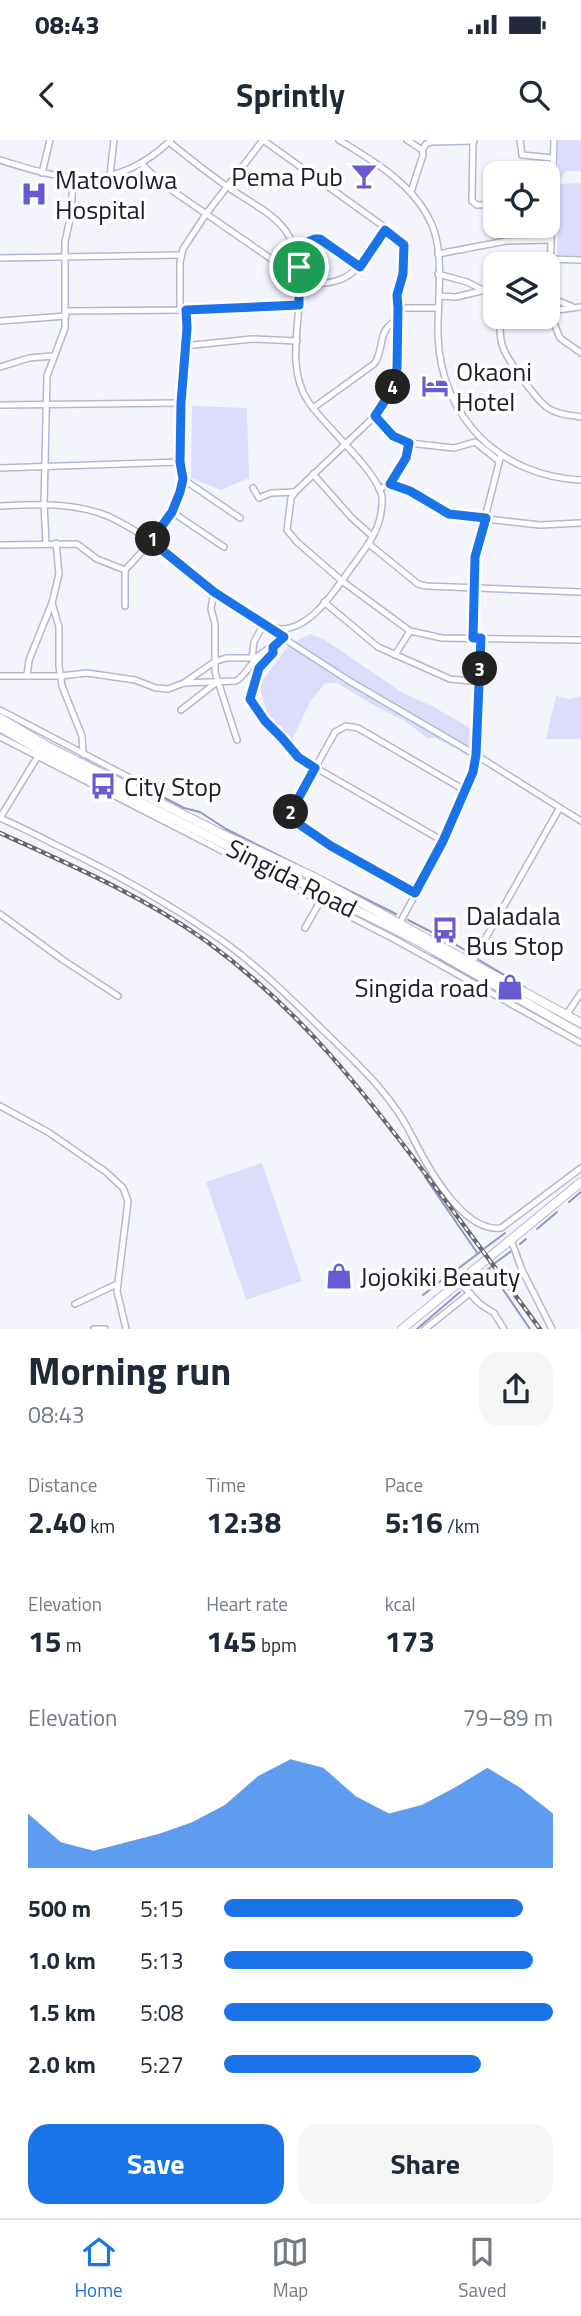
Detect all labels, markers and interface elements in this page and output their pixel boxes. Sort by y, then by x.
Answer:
text: 08:43 [35,5,100,44]
text: Sprintly [236,71,345,119]
icon: back [28,76,66,114]
icon: search [515,76,553,114]
place label: Pema Pub [231,157,343,196]
place label: Matovolwa Hospital [55,160,177,229]
bar icon: Pema Pub [349,161,379,191]
map controls [483,161,560,329]
button: locate [483,161,560,238]
hospital icon: Matovolwa Hospital [19,179,49,209]
pin [269,237,329,297]
icon: arrive [280,248,318,286]
button: layers [483,252,560,329]
place label: Okaoni Hotel [456,352,532,421]
pin: 4 [376,370,410,404]
hotel icon: Okaoni Hotel [420,371,450,401]
text: 4 [387,372,398,401]
pin: 1 [136,522,170,556]
text: 1 [147,524,158,553]
pin: 3 [462,652,498,686]
text: 3 [474,654,485,683]
place label: City Stop [124,767,222,806]
bus stop icon: City Stop [88,771,118,801]
pin: 2 [274,794,308,830]
text: 2 [285,797,296,826]
street label: Singida Road [220,828,364,928]
place label: Daladala Bus Stop [466,896,564,965]
bus stop icon: Daladala Bus Stop [430,915,460,945]
place label: Singida road [354,968,489,1007]
shop icon: Singida road [495,972,525,1002]
place label: Jojokiki Beauty [360,1257,520,1296]
shop icon: Jojokiki Beauty [324,1261,354,1291]
text: Morning run [28,1342,231,1400]
button: share [479,1352,553,1426]
text: 08:43 [28,1397,85,1432]
text: Distance [28,1470,97,1499]
text: Time [206,1470,246,1499]
text: Pace [385,1470,423,1499]
text: 2.40 [28,1499,86,1545]
text: 12:38 [206,1499,281,1545]
text: 5:16 [385,1499,443,1545]
text: km [86,1511,115,1540]
text: /km [443,1511,480,1540]
text: Elevation [28,1589,102,1618]
text: Heart rate [206,1589,288,1618]
text: kcal [385,1589,416,1618]
text: 15 [28,1618,62,1664]
text: 145 [206,1618,257,1664]
text: 173 [385,1618,435,1664]
text: m [62,1630,82,1659]
text: bpm [257,1630,297,1659]
text: Elevation [28,1700,117,1735]
text: 79–89 m [463,1700,553,1735]
text: 500 m [28,1891,91,1926]
text: 5:15 [140,1891,184,1926]
text: 1.0 km [28,1943,96,1978]
text: 5:13 [140,1943,184,1978]
text: 1.5 km [28,1995,96,2030]
text: 5:08 [140,1995,184,2030]
text: 2.0 km [28,2047,96,2082]
text: 5:27 [140,2047,184,2082]
button: Save [28,2124,284,2204]
button: Share [298,2124,553,2204]
tab: Home [74,2233,123,2304]
tab: Map [271,2233,309,2304]
tab: Saved [458,2233,507,2304]

